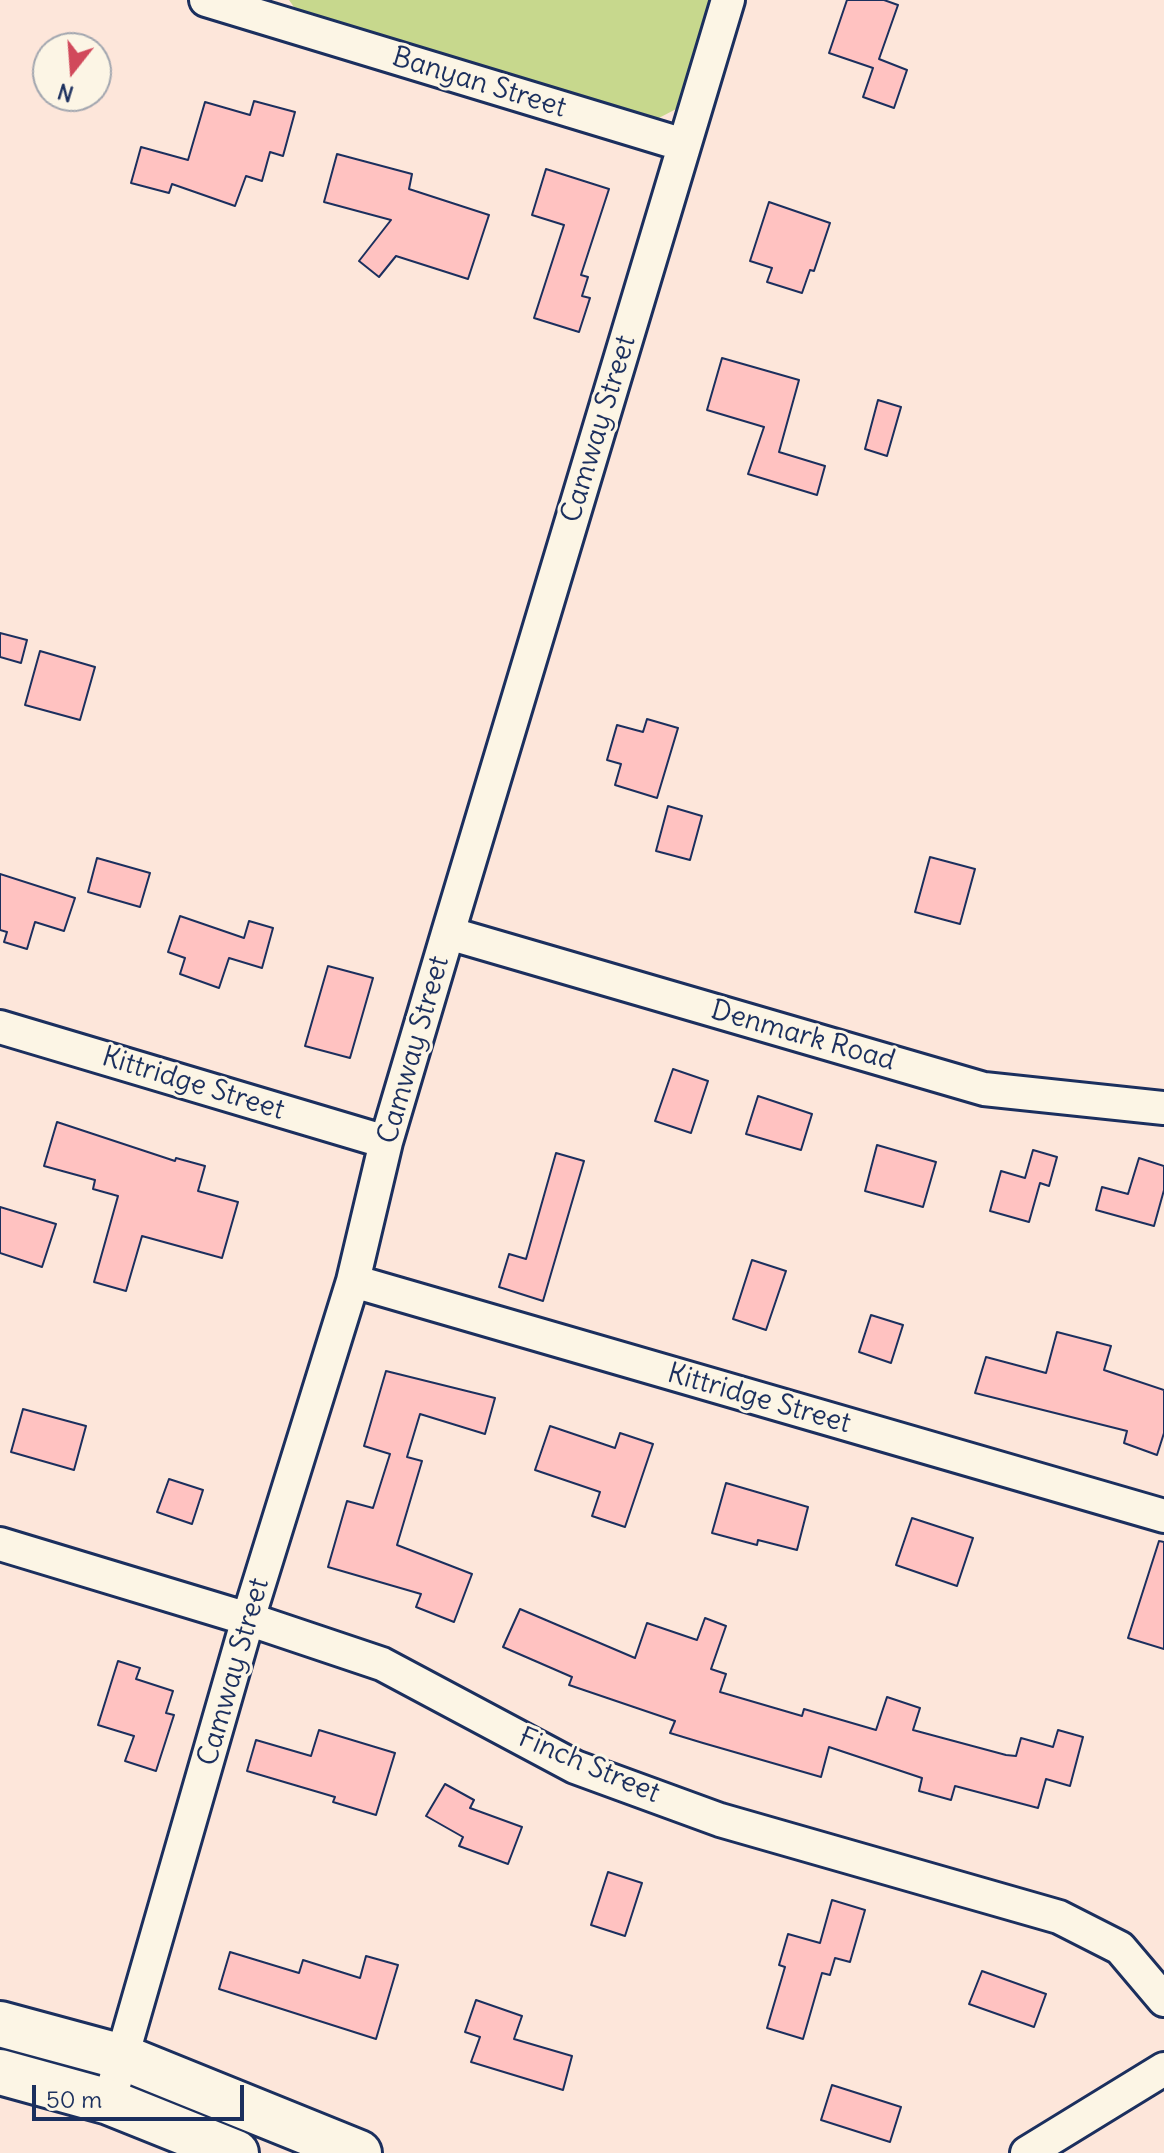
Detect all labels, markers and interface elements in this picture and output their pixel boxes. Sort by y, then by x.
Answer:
north arrow [32,32,112,112]
street label: Banyan Street [388,41,570,125]
text: N [54,77,77,109]
street label: Camway Street [555,331,643,527]
street label: Camway Street [371,952,457,1148]
street label: Denmark Road [707,994,899,1078]
street label: Kittridge Street [98,1040,288,1128]
street label: Kittridge Street [664,1357,854,1441]
street label: Camway Street [191,1574,277,1770]
street label: Finch Street [513,1721,665,1811]
scale bar [36,2069,248,2119]
text: 50 m [46,2084,102,2114]

